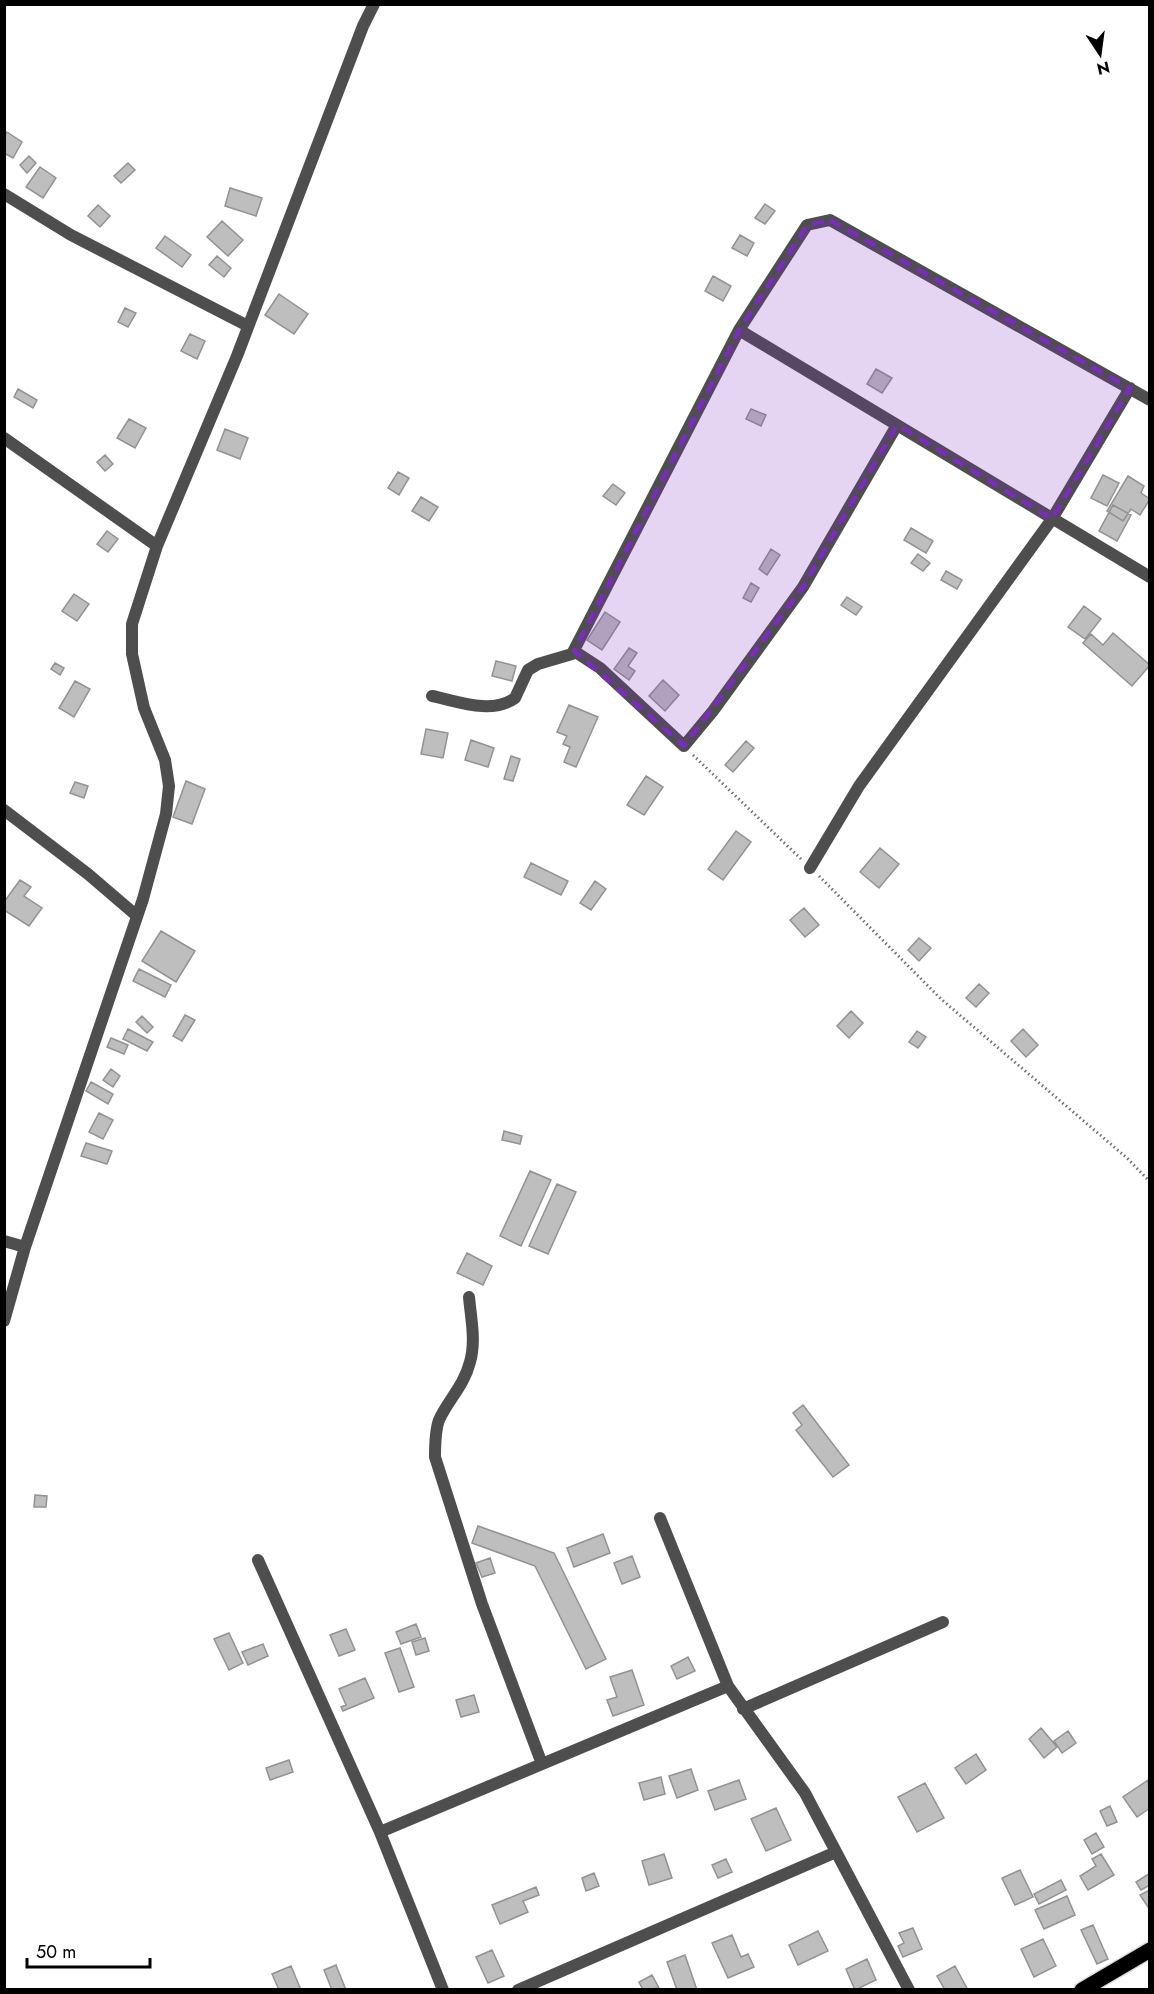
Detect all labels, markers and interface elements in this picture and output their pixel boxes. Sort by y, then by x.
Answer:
north arrow [1070,24,1130,84]
text: N [1094,55,1112,81]
scale bar [27,1931,150,1969]
text: 50 m [36,1939,76,1965]

